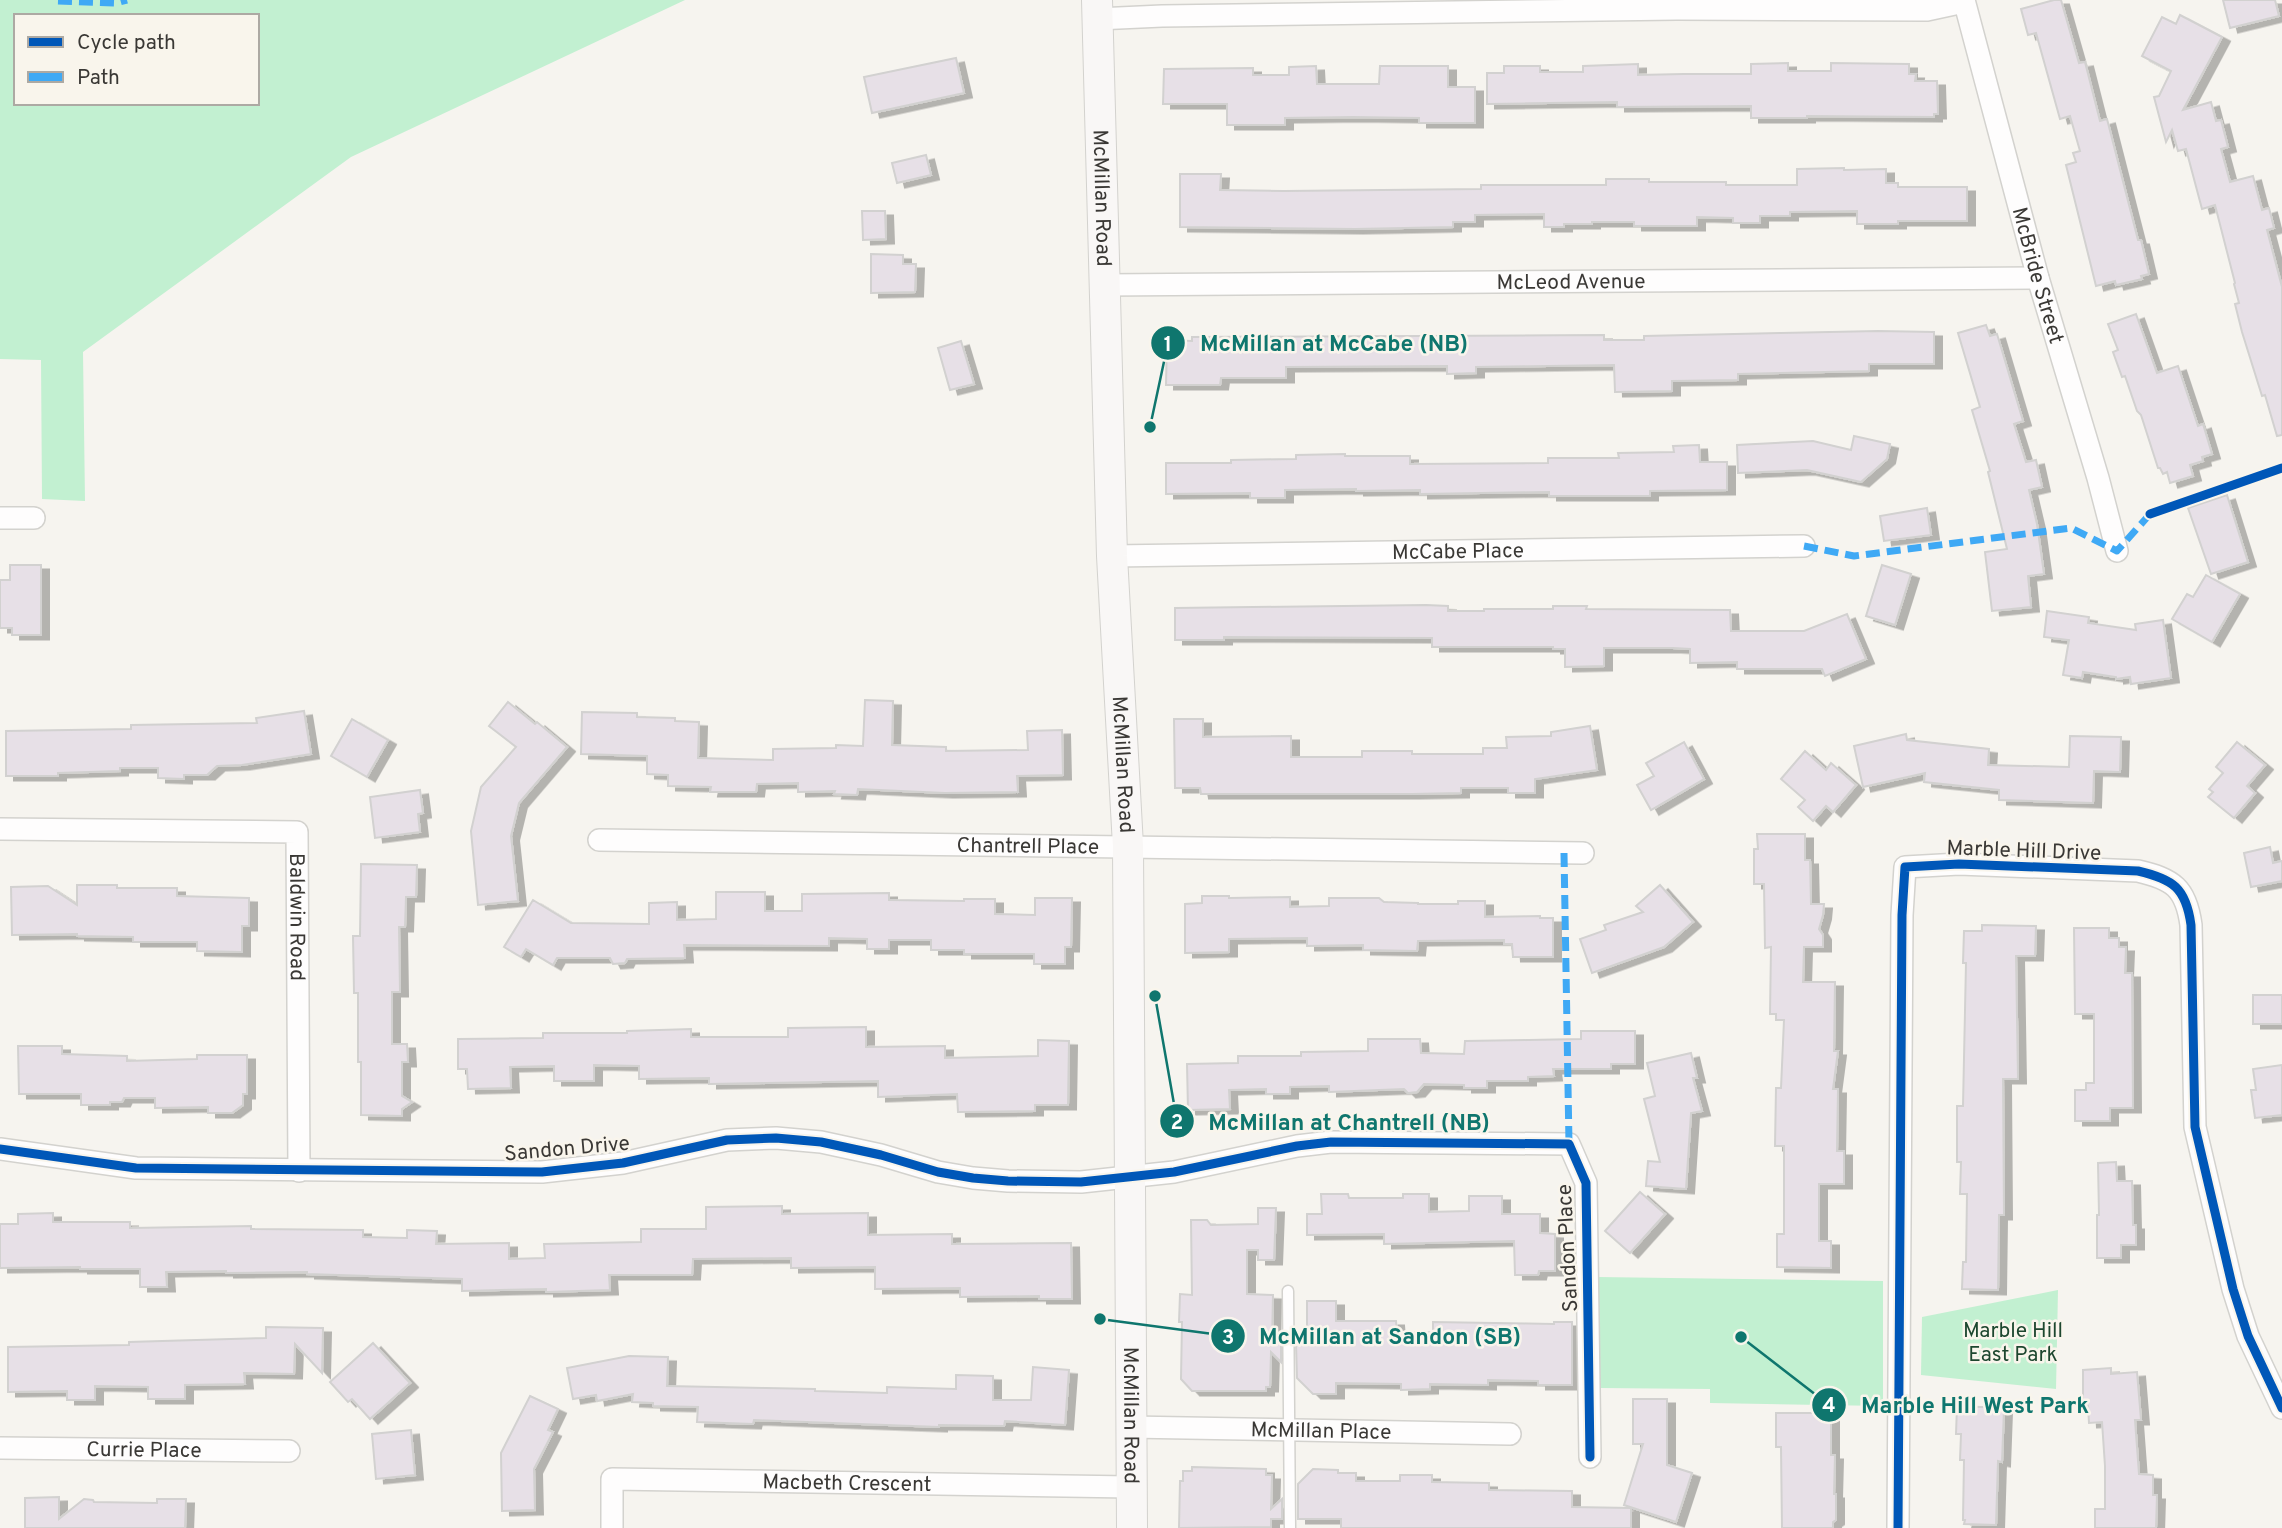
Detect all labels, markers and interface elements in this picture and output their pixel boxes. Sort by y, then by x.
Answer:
legend [14,14,259,105]
text: Cycle path [77,30,176,57]
text: Path [77,65,120,92]
street label: McMillan Road [1085,129,1116,267]
street label: McBride Street [2005,204,2069,347]
street label: McLeod Avenue [1496,269,1646,297]
callout: McMillan at McCabe (NB) [1151,321,1482,365]
text: McMillan at McCabe (NB) [1200,331,1468,360]
text: 1 [1164,332,1172,359]
street label: McCabe Place [1392,538,1524,567]
street label: McMillan Road [1105,695,1139,834]
street label: Chantrell Place [957,833,1099,862]
street label: Marble Hill Drive [1946,835,2102,868]
street label: Baldwin Road [282,853,310,981]
callout: McMillan at Chantrell (NB) [1159,1099,1504,1143]
text: 2 [1171,1110,1183,1137]
text: McMillan at Chantrell (NB) [1208,1110,1490,1139]
street label: Sandon Drive [503,1131,631,1168]
street label: Sandon Place [1552,1183,1585,1313]
callout: McMillan at Sandon (SB) [1210,1314,1535,1358]
park label: Marble Hill East Park [1963,1318,2063,1369]
text: McMillan at Sandon (SB) [1259,1324,1521,1353]
text: 3 [1222,1325,1234,1352]
street label: McMillan Road [1116,1347,1144,1484]
callout: Marble Hill West Park [1812,1383,2103,1427]
text: 4 [1822,1393,1836,1420]
text: Marble Hill West Park [1861,1393,2089,1422]
street label: McMillan Place [1250,1417,1392,1447]
street label: Currie Place [86,1437,202,1465]
street label: Macbeth Crescent [762,1469,932,1499]

